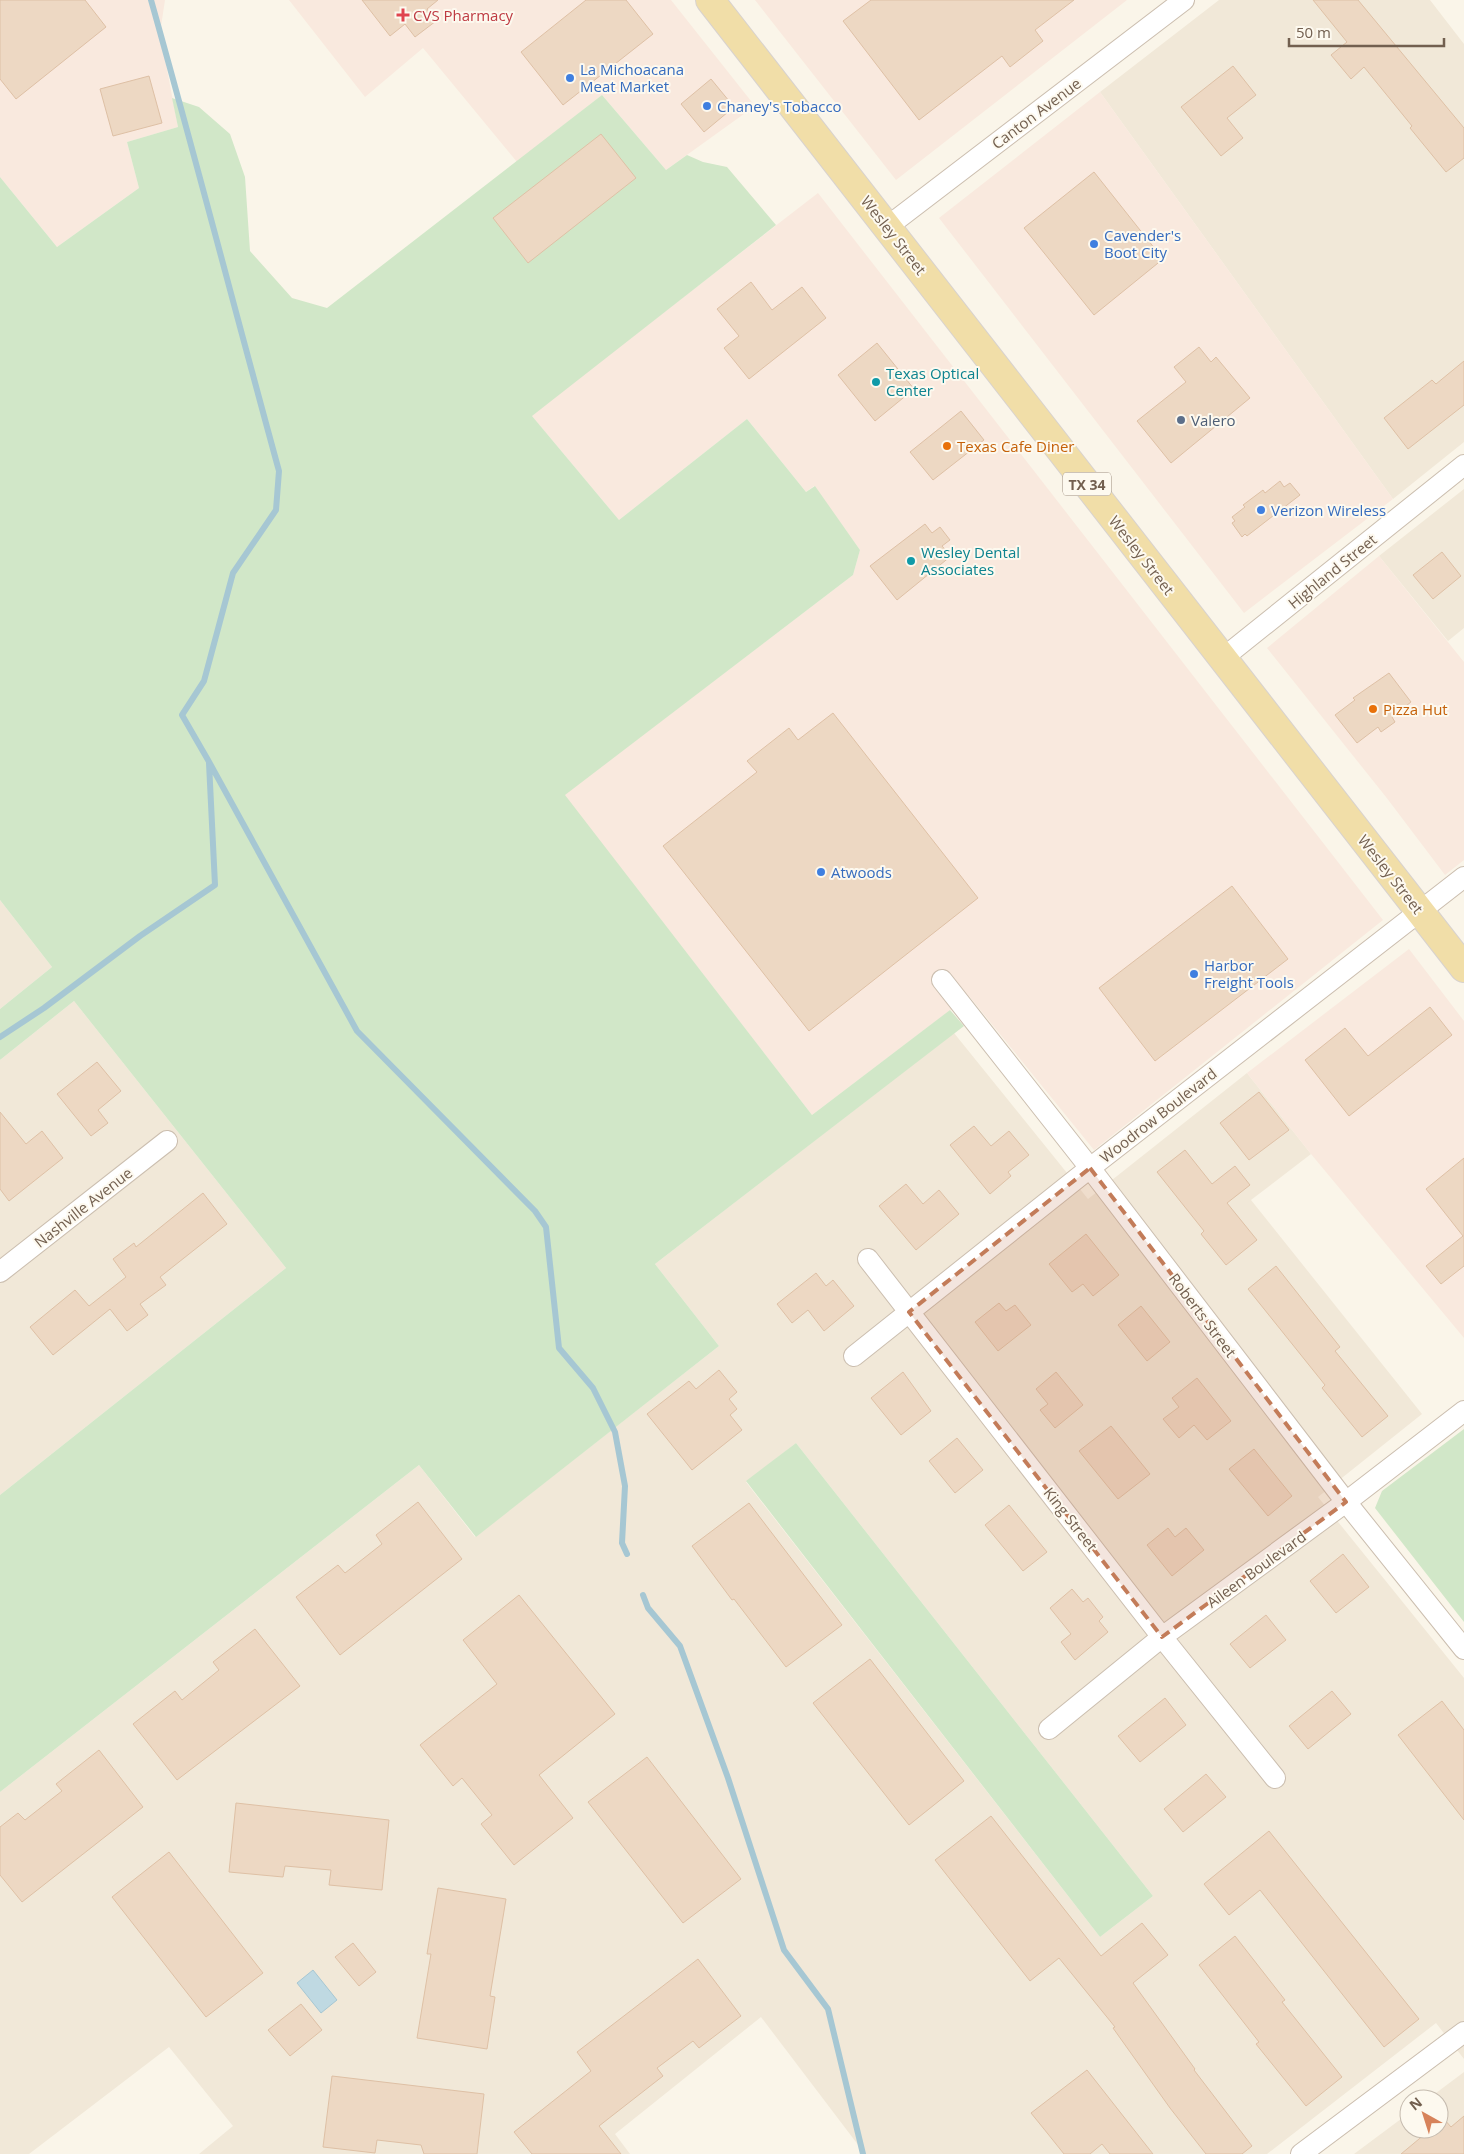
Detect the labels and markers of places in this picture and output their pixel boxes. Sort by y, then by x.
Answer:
place label: CVS Pharmacy [413,5,514,25]
marker: CVS Pharmacy [397,9,409,21]
place label: La Michoacana Meat Market [580,59,684,96]
marker: La Michoacana Meat Market [564,72,576,84]
place label: Chaney's Tobacco [717,96,842,116]
marker: Chaney's Tobacco [701,100,713,112]
place label: Cavender's Boot City [1104,225,1181,262]
marker: Cavender's Boot City [1088,238,1100,250]
place label: Texas Optical Center [886,363,979,400]
marker: Texas Optical Center [870,376,882,388]
place label: Valero [1191,410,1236,430]
marker: Valero [1175,414,1187,426]
place label: Texas Cafe Diner [957,436,1075,456]
marker: Texas Cafe Diner [941,440,953,452]
place label: Verizon Wireless [1271,500,1386,520]
marker: Verizon Wireless [1255,504,1267,516]
place label: Wesley Dental Associates [921,542,1020,579]
marker: Wesley Dental Associates [905,555,917,567]
place label: Pizza Hut [1383,699,1448,719]
marker: Pizza Hut [1367,703,1379,715]
place label: Atwoods [831,862,892,882]
marker: Atwoods [815,866,827,878]
place label: Harbor Freight Tools [1204,955,1294,992]
marker: Harbor Freight Tools [1188,968,1200,980]

